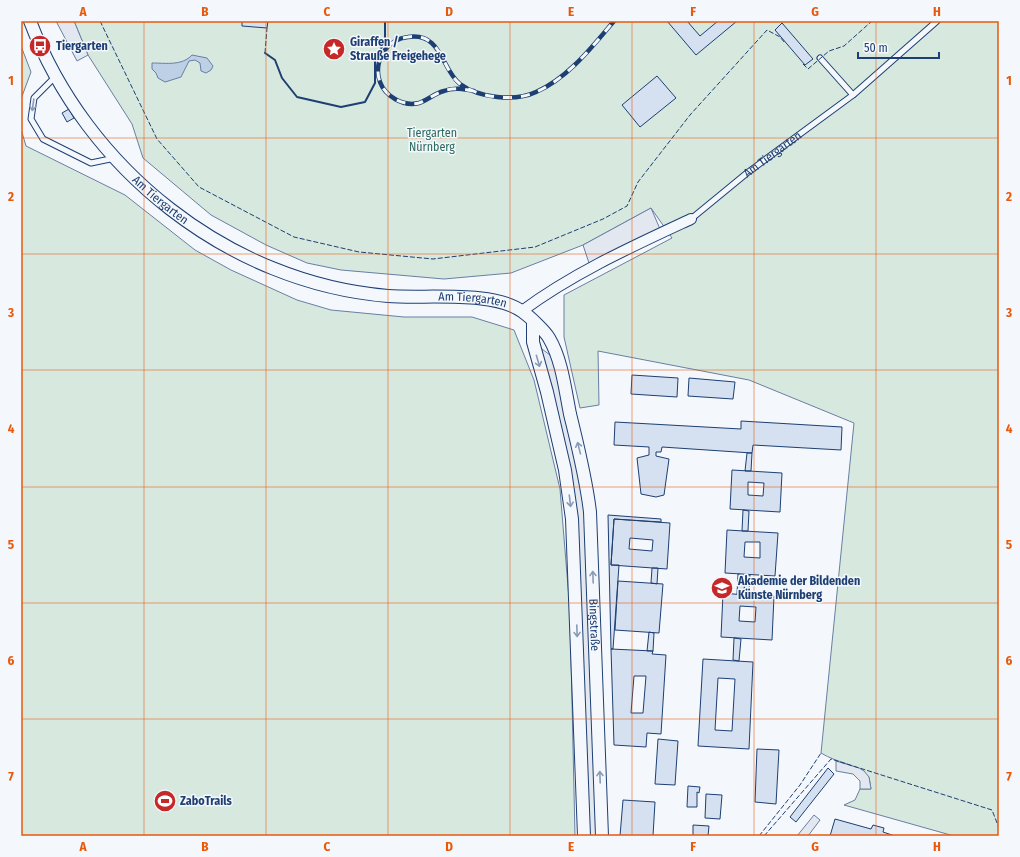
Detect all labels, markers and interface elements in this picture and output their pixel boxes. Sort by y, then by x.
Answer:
text: A [78,4,87,19]
text: B [201,4,209,19]
text: C [324,4,331,19]
text: D [445,4,453,19]
text: E [568,4,574,19]
text: F [690,4,696,19]
text: G [811,4,819,19]
text: H [933,4,941,19]
bus stop icon: Tiergarten [27,33,53,59]
scale bar [858,34,939,60]
place label: Giraffen / Strauße Freigehege [350,35,446,63]
place icon: Giraffen / Strauße Freigehege [321,36,347,62]
place label: Tiergarten [56,39,108,53]
text: 50 m [864,41,888,55]
text: 1 [8,73,14,88]
text: 1 [1006,73,1012,88]
one-way arrow [29,98,37,111]
park label: Tiergarten Nürnberg [407,126,457,154]
street label: Am Tiergarten [741,128,804,180]
street label: Am Tiergarten [129,173,191,227]
text: 2 [7,189,14,204]
text: 2 [1005,189,1012,204]
street label: Am Tiergarten [438,290,509,310]
text: 3 [7,305,14,320]
text: 3 [1005,305,1012,320]
one-way arrow [535,354,542,367]
text: 4 [8,421,15,436]
text: 4 [1006,421,1013,436]
one-way arrow [575,442,582,455]
one-way arrow [566,494,574,507]
text: 5 [8,537,14,552]
text: 5 [1006,537,1012,552]
one-way arrow [590,571,597,584]
place label: Akademie der Bildenden Künste Nürnberg [737,574,860,602]
school or university icon: Akademie der Bildenden Künste Nürnberg [709,575,735,601]
street label: Bingstraße [586,598,602,651]
one-way arrow [573,624,581,637]
text: 6 [8,653,15,668]
text: 6 [1006,653,1013,668]
text: 7 [8,769,14,784]
text: 7 [1006,769,1012,784]
one-way arrow [596,771,604,784]
sports icon: ZaboTrails [152,788,178,814]
place label: ZaboTrails [180,794,233,808]
text: A [78,839,87,854]
text: B [201,839,209,854]
text: C [324,839,331,854]
text: D [445,839,453,854]
text: E [568,839,574,854]
text: F [690,839,696,854]
text: G [811,839,819,854]
text: H [933,839,941,854]

